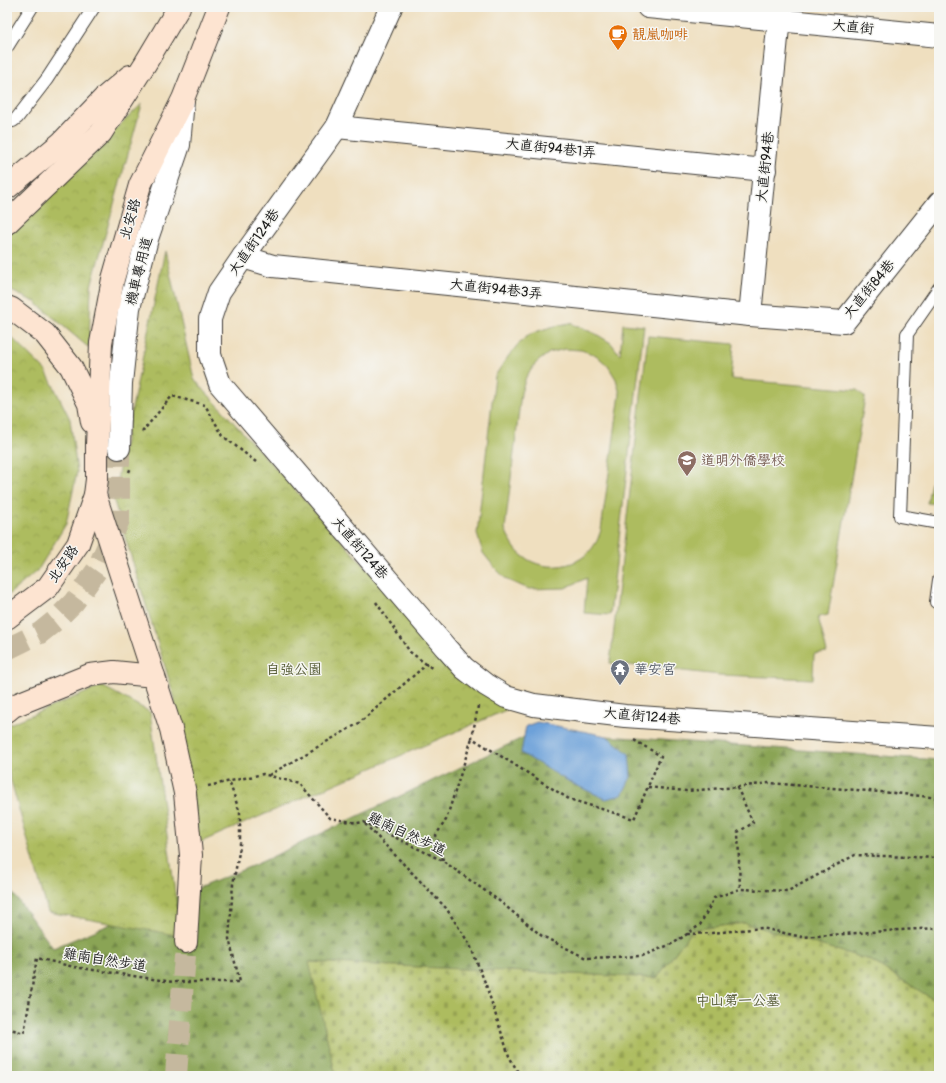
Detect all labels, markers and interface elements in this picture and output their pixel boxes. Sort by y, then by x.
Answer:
street label: 大直街 [831,16,875,38]
cafe icon: 靚嵐咖啡 [607,23,629,51]
place label: 靚嵐咖啡 [632,26,688,43]
street label: 大直街94巷 [753,130,777,203]
street label: 大直街94巷1弄 [505,135,597,161]
street label: 北安路 [116,196,144,242]
street label: 大直街124巷 [225,205,284,279]
street label: 機車專用道 [122,235,156,307]
street label: 大直街84巷 [840,256,899,322]
street label: 大直街94巷3弄 [449,276,543,302]
school or university icon: 道明外僑學校 [676,449,698,477]
place label: 道明外僑學校 [701,452,785,469]
street label: 大直街124巷 [328,513,392,584]
street label: 北安路 [44,542,82,586]
temple icon: 華安宮 [609,658,631,686]
park label: 自強公園 [266,661,322,678]
place label: 華安宮 [634,661,676,678]
street label: 大直街124巷 [603,704,682,728]
street label: 雞南自然步道 [365,809,449,859]
street label: 雞南自然步道 [62,945,148,975]
park label: 中山第一公墓 [696,992,780,1009]

